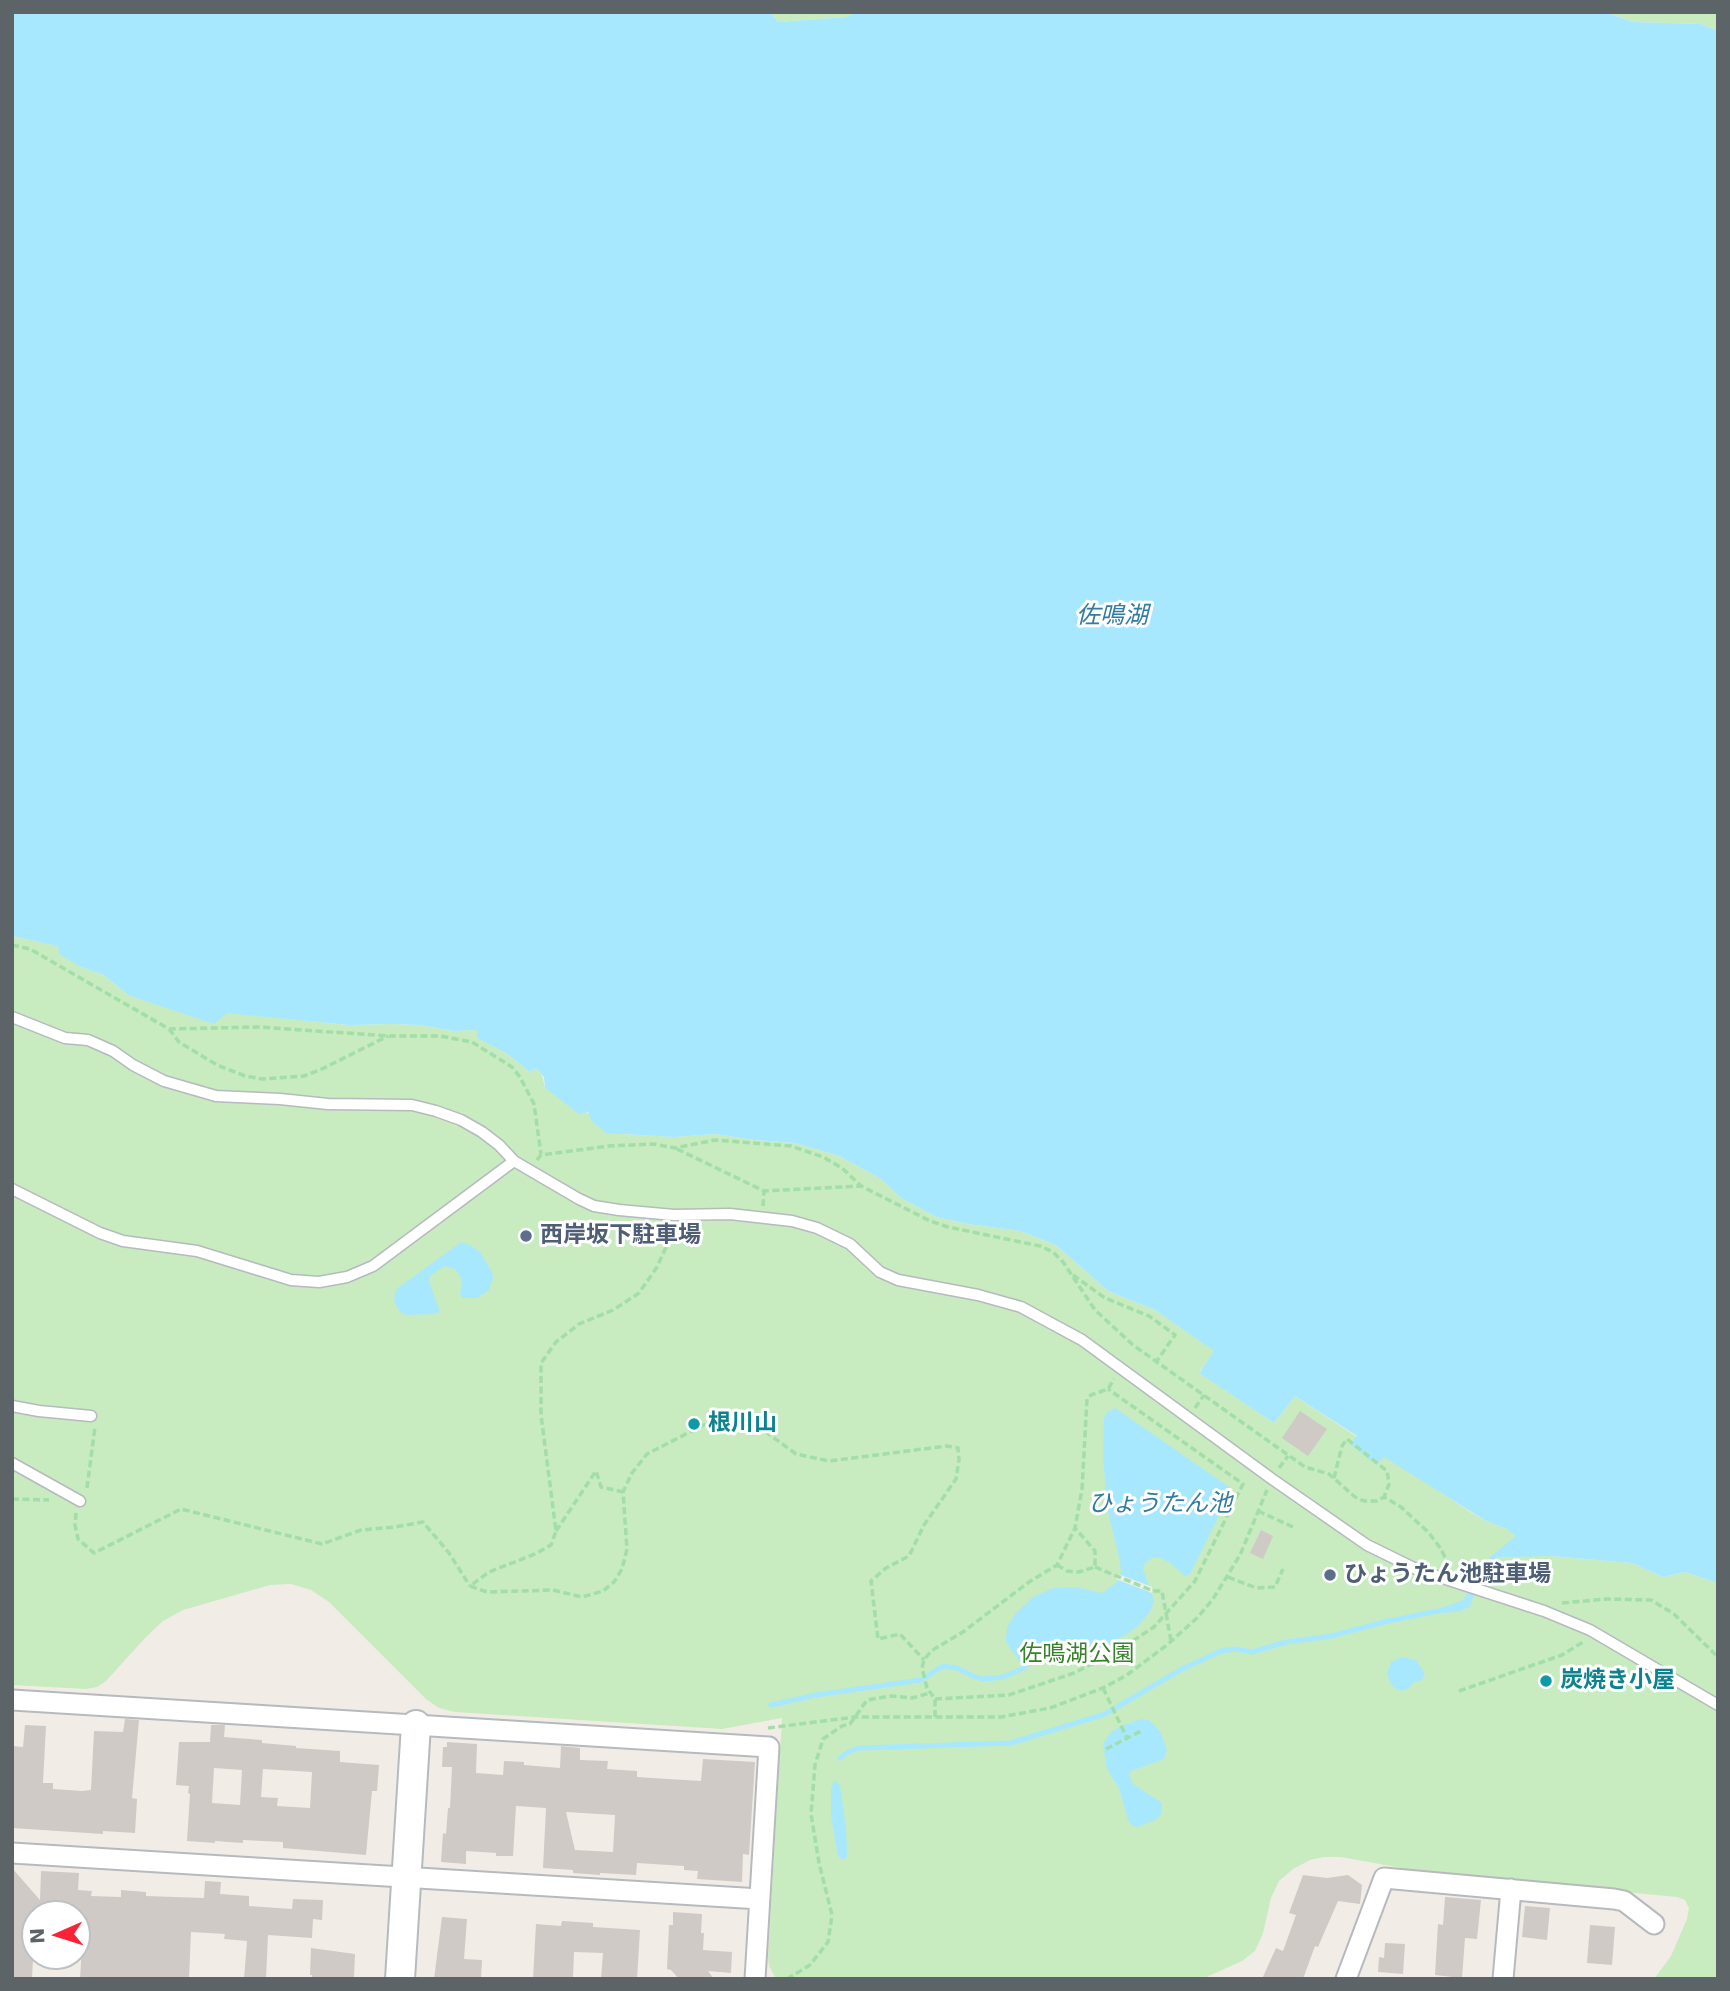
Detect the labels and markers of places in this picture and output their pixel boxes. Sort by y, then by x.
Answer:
place label: 西岸坂下駐車場 [540,1222,701,1250]
marker: 西岸坂下駐車場 [518,1228,534,1244]
place label: 根川山 [708,1410,777,1438]
marker: 根川山 [686,1416,702,1432]
place label: ひょうたん池駐車場 [1344,1561,1551,1589]
marker: ひょうたん池駐車場 [1322,1567,1338,1583]
place label: 炭焼き小屋 [1560,1667,1675,1695]
marker: 炭焼き小屋 [1538,1673,1554,1689]

